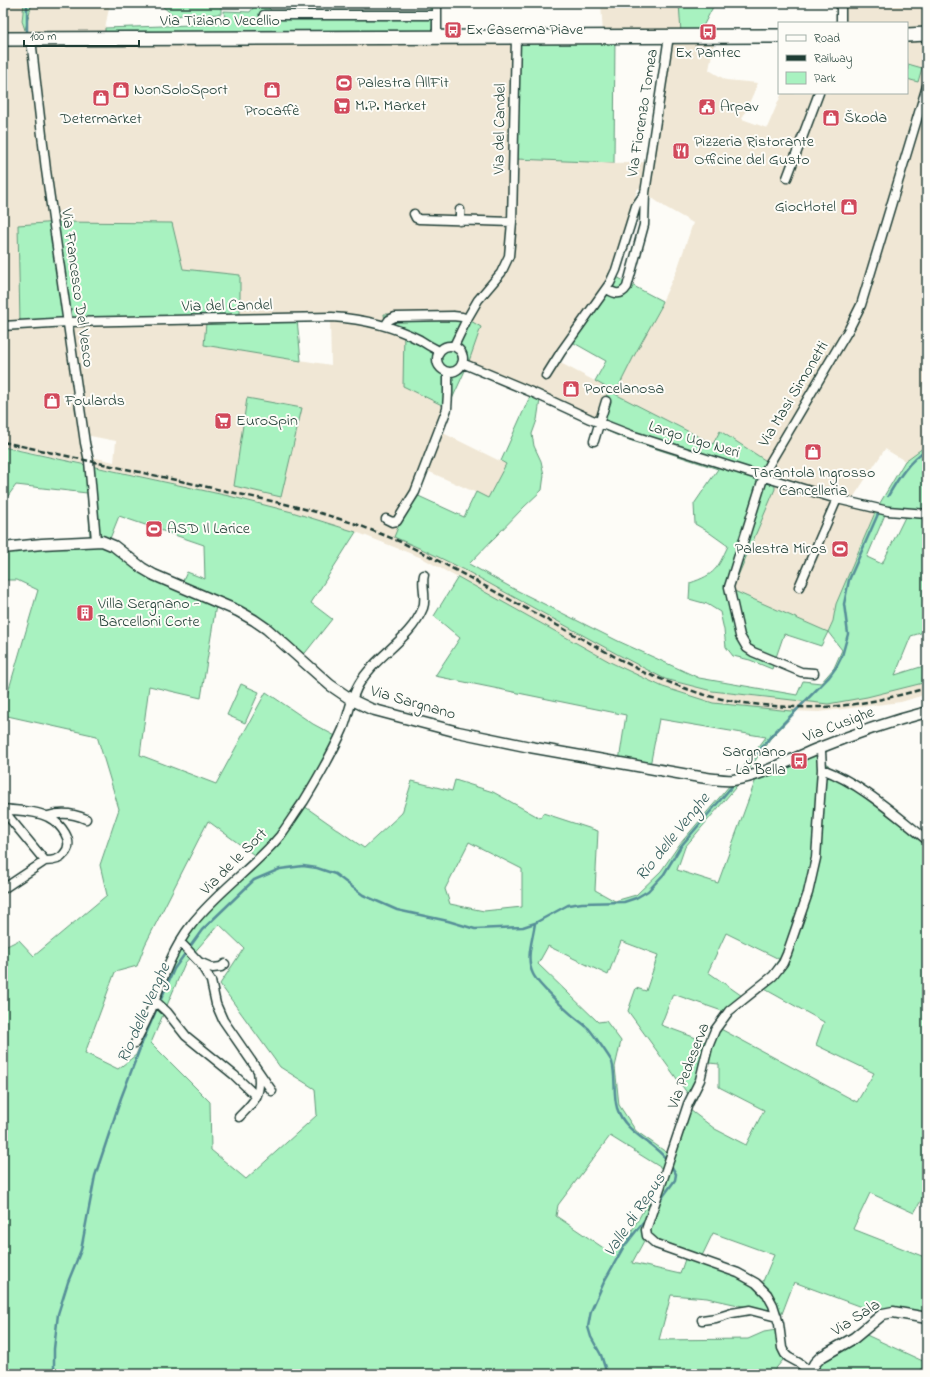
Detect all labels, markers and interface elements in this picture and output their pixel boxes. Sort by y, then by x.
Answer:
street label: Via Tiziano Vecellio [159,9,280,33]
place label: Ex Caserma Piave [466,18,584,42]
bus stop icon: Ex Caserma Piave [443,20,463,40]
scale bar [24,22,139,48]
bus stop icon: Ex Pantec [698,22,718,42]
legend [778,22,908,94]
text: 100 m [30,28,57,46]
text: Road [814,30,840,48]
place label: Ex Pantec [675,41,742,65]
street label: Via Fiorenzo Tomea [621,47,665,180]
text: Railway [814,50,853,69]
text: Park [814,70,836,88]
place label: Palestra AllFit [357,71,449,95]
sports icon: Palestra AllFit [334,73,354,93]
place label: NonSoloSport [134,78,228,102]
shop icon: NonSoloSport [111,80,131,100]
shop icon: Procaffè [262,80,282,100]
street label: Via del Candel [487,83,513,176]
shop icon: Determarket [91,88,111,108]
place label: M.P. Market [355,94,427,118]
place label: Arpav [720,95,759,119]
supermarket icon: M.P. Market [332,96,352,116]
public building icon: Arpav [697,97,717,117]
place label: Procaffè [244,99,300,123]
place label: Škoda [844,106,887,130]
place label: Determarket [59,107,143,131]
shop icon: Škoda [821,108,841,128]
place label: Pizzeria Ristorante Officine del Gusto [694,130,815,172]
restaurant icon: Pizzeria Ristorante Officine del Gusto [671,141,691,161]
place label: GiocHotel [775,195,836,219]
shop icon: GiocHotel [839,197,859,217]
street label: Via Francesco Del Vesco [54,206,100,369]
street label: Via del Candel [180,293,273,319]
street label: Via Masi Simonetti [752,336,835,452]
place label: Porcelanosa [584,377,664,401]
shop icon: Porcelanosa [561,379,581,399]
place label: Foulards [64,389,125,413]
shop icon: Foulards [42,391,62,411]
place label: EuroSpin [236,409,298,433]
supermarket icon: EuroSpin [213,411,233,431]
street label: Largo Ugo Neri [645,415,743,465]
shop icon: Tarantola Ingrosso Cancelleria [803,442,823,462]
place label: Tarantola Ingrosso Cancelleria [751,461,875,503]
place label: ASD Il Larice [167,517,251,541]
sports icon: ASD Il Larice [144,519,164,539]
place label: Palestra Miros [735,537,827,561]
sports icon: Palestra Miros [830,539,850,559]
place label: Villa Sergnano - Barcelloni Corte [97,592,201,634]
building icon: Villa Sergnano - Barcelloni Corte [75,603,95,623]
street label: Via Sargnano [367,679,458,727]
street label: Via Cusighe [799,700,879,750]
place label: Sargnano - La Bella [722,740,786,782]
bus stop icon: Sargnano - La Bella [789,751,809,771]
water label: Rio delle Venghe [630,787,718,887]
street label: Via de le Sort [194,822,274,902]
water label: Rio delle Venghe [111,958,179,1067]
street label: Via Pedeserva [661,1019,716,1114]
water label: Valle di Repus [598,1168,672,1262]
street label: Via Sala [826,1293,885,1343]

